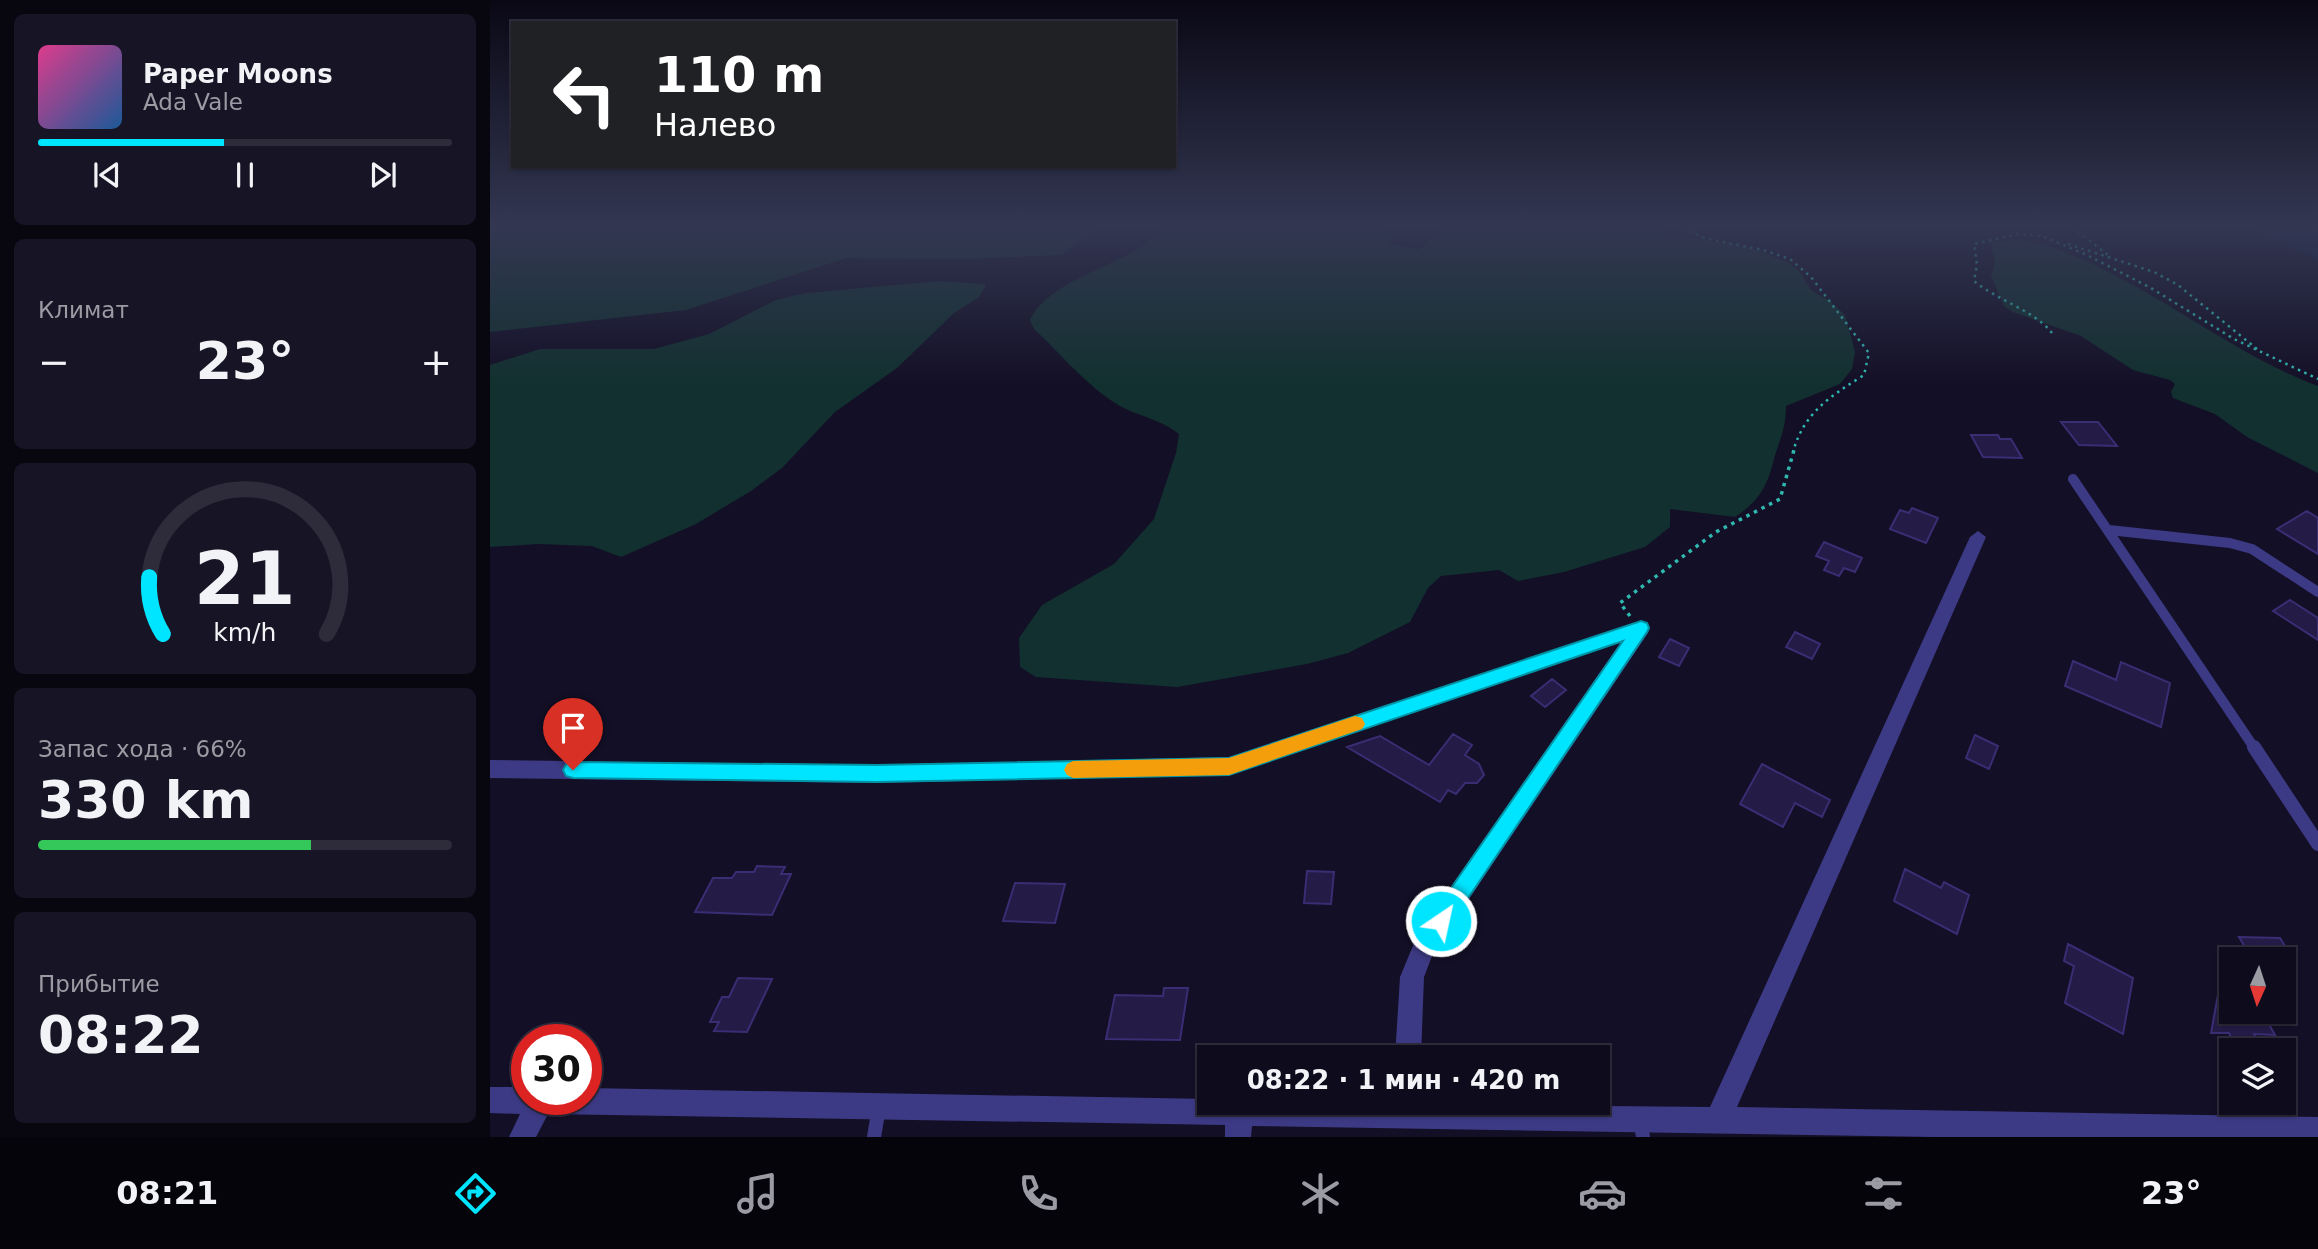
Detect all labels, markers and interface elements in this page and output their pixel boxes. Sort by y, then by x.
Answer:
text: 110 m [654,47,824,104]
icon: left [539,49,630,140]
text: Paper Moons [143,59,333,89]
text: Ada Vale [143,89,243,115]
text: Налево [654,106,776,144]
icon: previous [88,156,126,194]
icon: pause [226,156,264,194]
icon: next [364,156,402,194]
text: Климат [38,297,129,323]
text: 23° [196,331,294,391]
text: − [38,340,70,384]
text: + [420,340,452,384]
text: 21 [194,537,296,622]
text: km/h [213,618,277,647]
pin [543,698,603,770]
icon: arrive [554,709,592,747]
text: Запас хода · 66% [38,736,247,762]
text: 330 km [38,770,253,830]
position arrow [1404,884,1478,958]
north arrow [2219,947,2296,1024]
map controls [2219,947,2296,1115]
text: Прибытие [38,971,160,997]
text: 08:22 [38,1005,204,1065]
speed limit sign: 30 [511,1024,602,1115]
button: layers [2219,1038,2296,1115]
text: 08:22 · 1 мин · 420 m [1247,1065,1560,1095]
icon: directions [451,1169,500,1218]
icon: music [733,1169,782,1218]
icon: phone [1014,1169,1063,1218]
icon: climate [1296,1169,1345,1218]
icon: car [1578,1169,1627,1218]
icon: filters [1859,1169,1908,1218]
text: 08:21 [116,1174,218,1212]
text: 23° [2141,1174,2202,1212]

